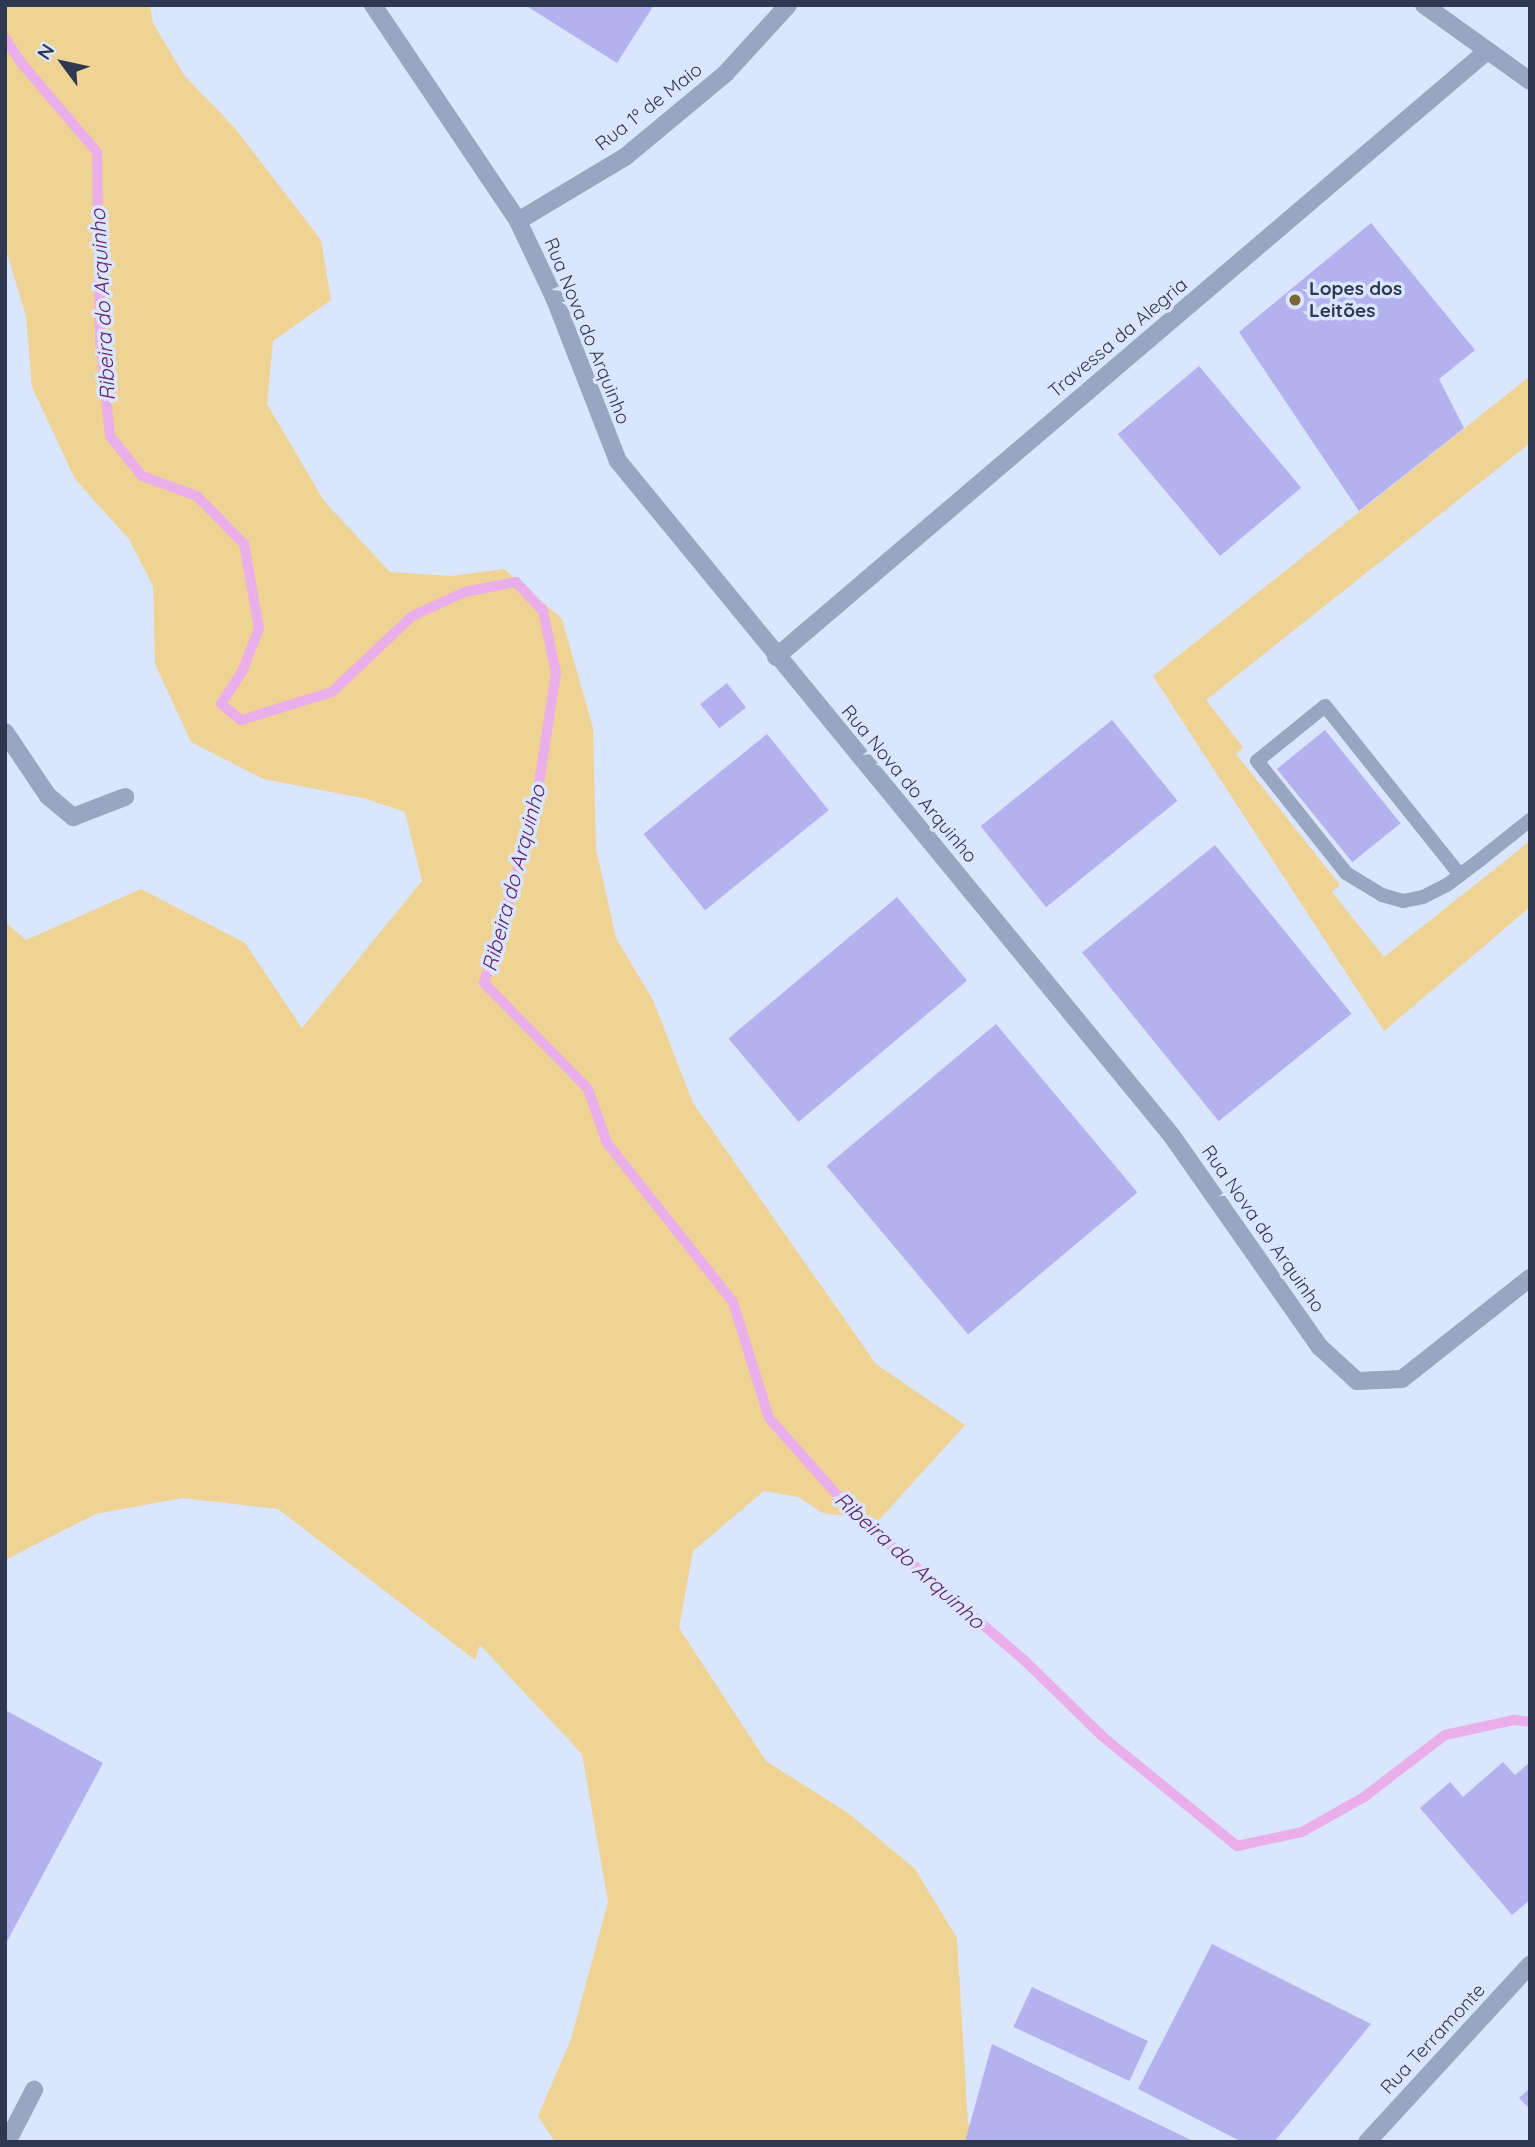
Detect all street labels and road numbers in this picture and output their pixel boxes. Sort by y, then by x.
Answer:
street label: Rua 1º de Maio [591,58,707,156]
street label: Rua Nova do Arquinho [539,234,635,428]
street label: Travessa da Alegria [1044,273,1192,403]
street label: Rua Nova do Arquinho [836,700,982,868]
street label: Rua Nova do Arquinho [1197,1141,1329,1317]
street label: Rua Terramonte [1376,1979,1490,2099]

